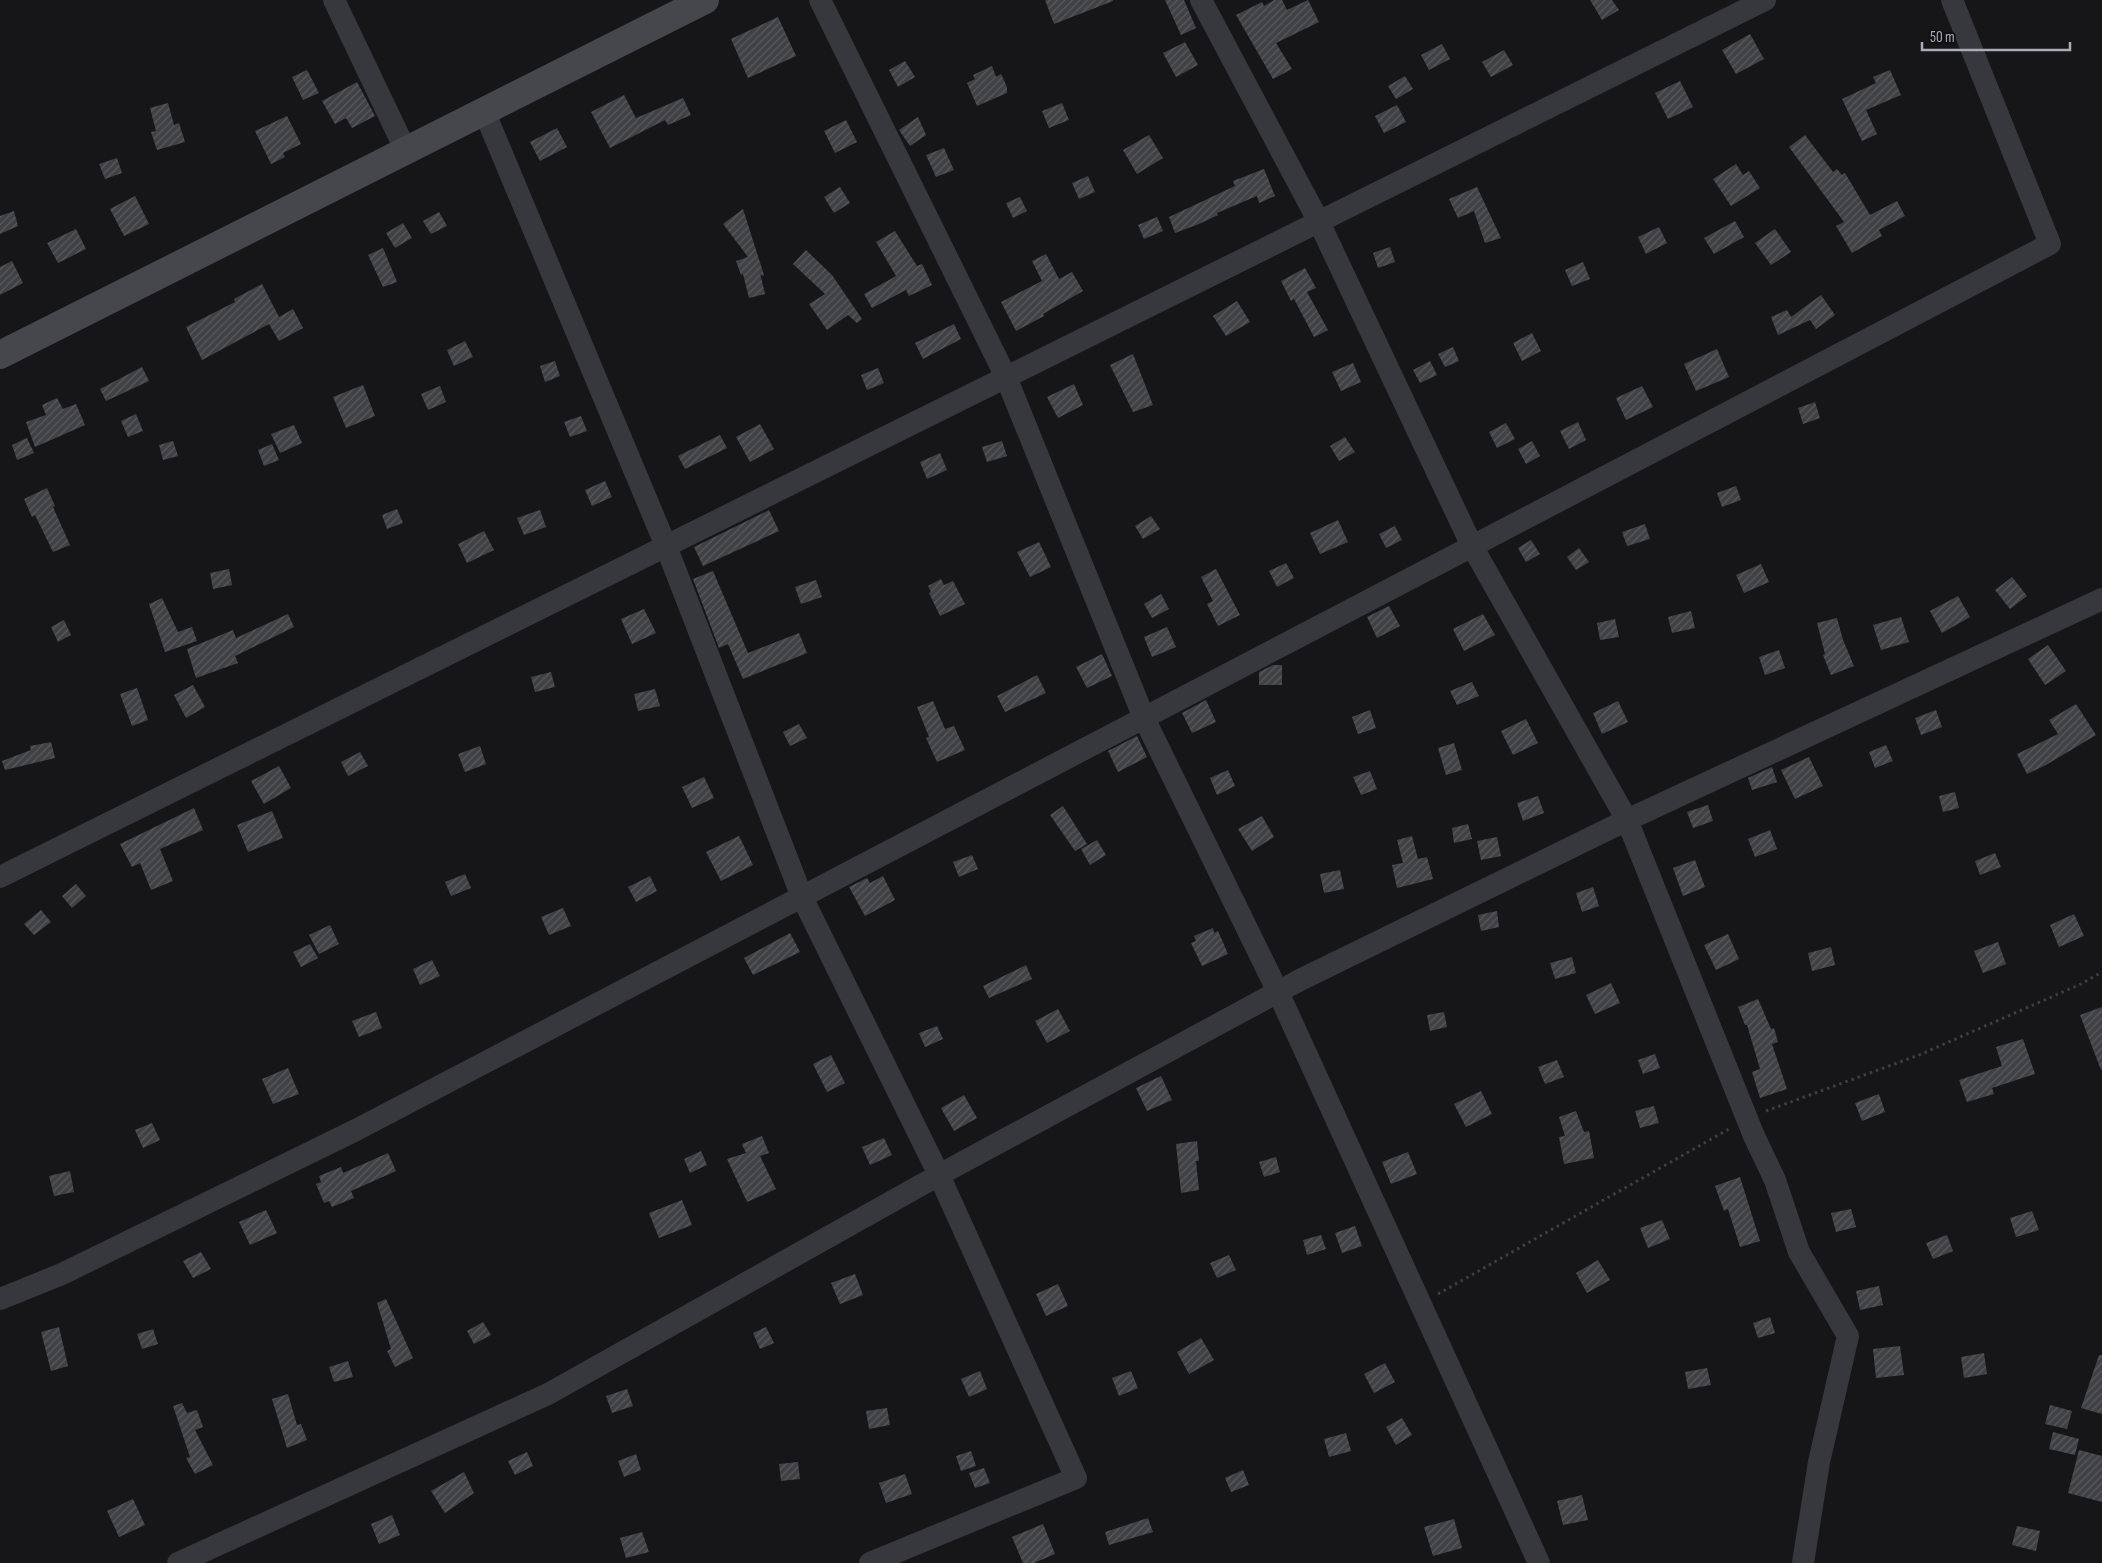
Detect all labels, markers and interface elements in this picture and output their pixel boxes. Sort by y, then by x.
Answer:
scale bar [1922,20,2070,52]
text: 50 m [1930,28,1955,47]

